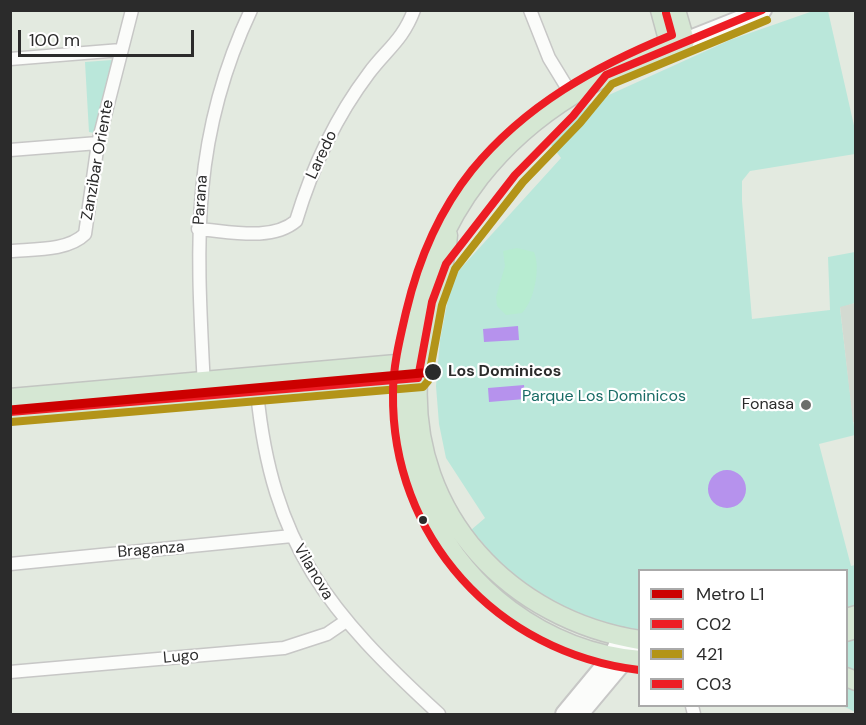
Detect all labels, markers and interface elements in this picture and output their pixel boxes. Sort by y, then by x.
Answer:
scale bar [21,18,196,56]
text: 100 m [29,28,80,52]
street label: Zanzibar Oriente [78,98,118,222]
street label: Laredo [302,128,342,182]
street label: Parana [190,174,212,226]
marker: Los Dominicos [423,362,443,382]
place label: Los Dominicos [448,362,561,382]
park label: Parque Los Dominicos [522,387,686,407]
place label: Fonasa [742,395,794,415]
marker: Fonasa [799,398,813,412]
unlabelled marker [417,514,429,526]
street label: Braganza [117,538,185,562]
street label: Vilanova [289,541,337,603]
legend [638,569,848,707]
text: Metro L1 [696,582,764,606]
text: C02 [696,612,731,636]
text: 421 [696,642,723,666]
street label: Lugo [162,646,200,668]
text: C03 [696,672,732,696]

